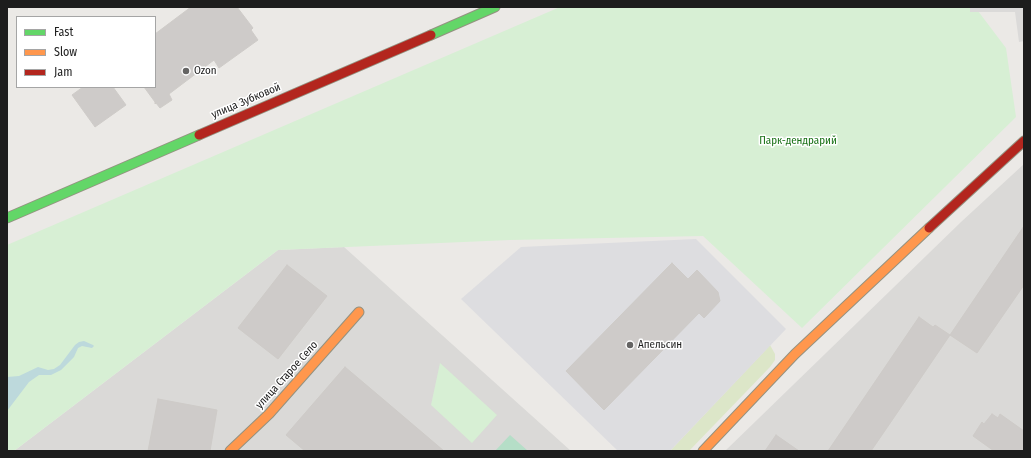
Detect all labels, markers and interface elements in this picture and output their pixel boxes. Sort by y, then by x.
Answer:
legend [16,16,156,88]
text: Fast [54,25,73,39]
text: Slow [54,45,77,59]
place label: Ozon [194,64,217,78]
text: Jam [54,65,72,79]
marker: Ozon [181,66,191,76]
street label: улица Зубковой [209,80,283,122]
park label: Парк-дендрарий [759,134,837,148]
street label: улица Старое Село [253,338,321,412]
place label: Апельсин [638,338,682,352]
marker: Апельсин [625,340,635,350]

